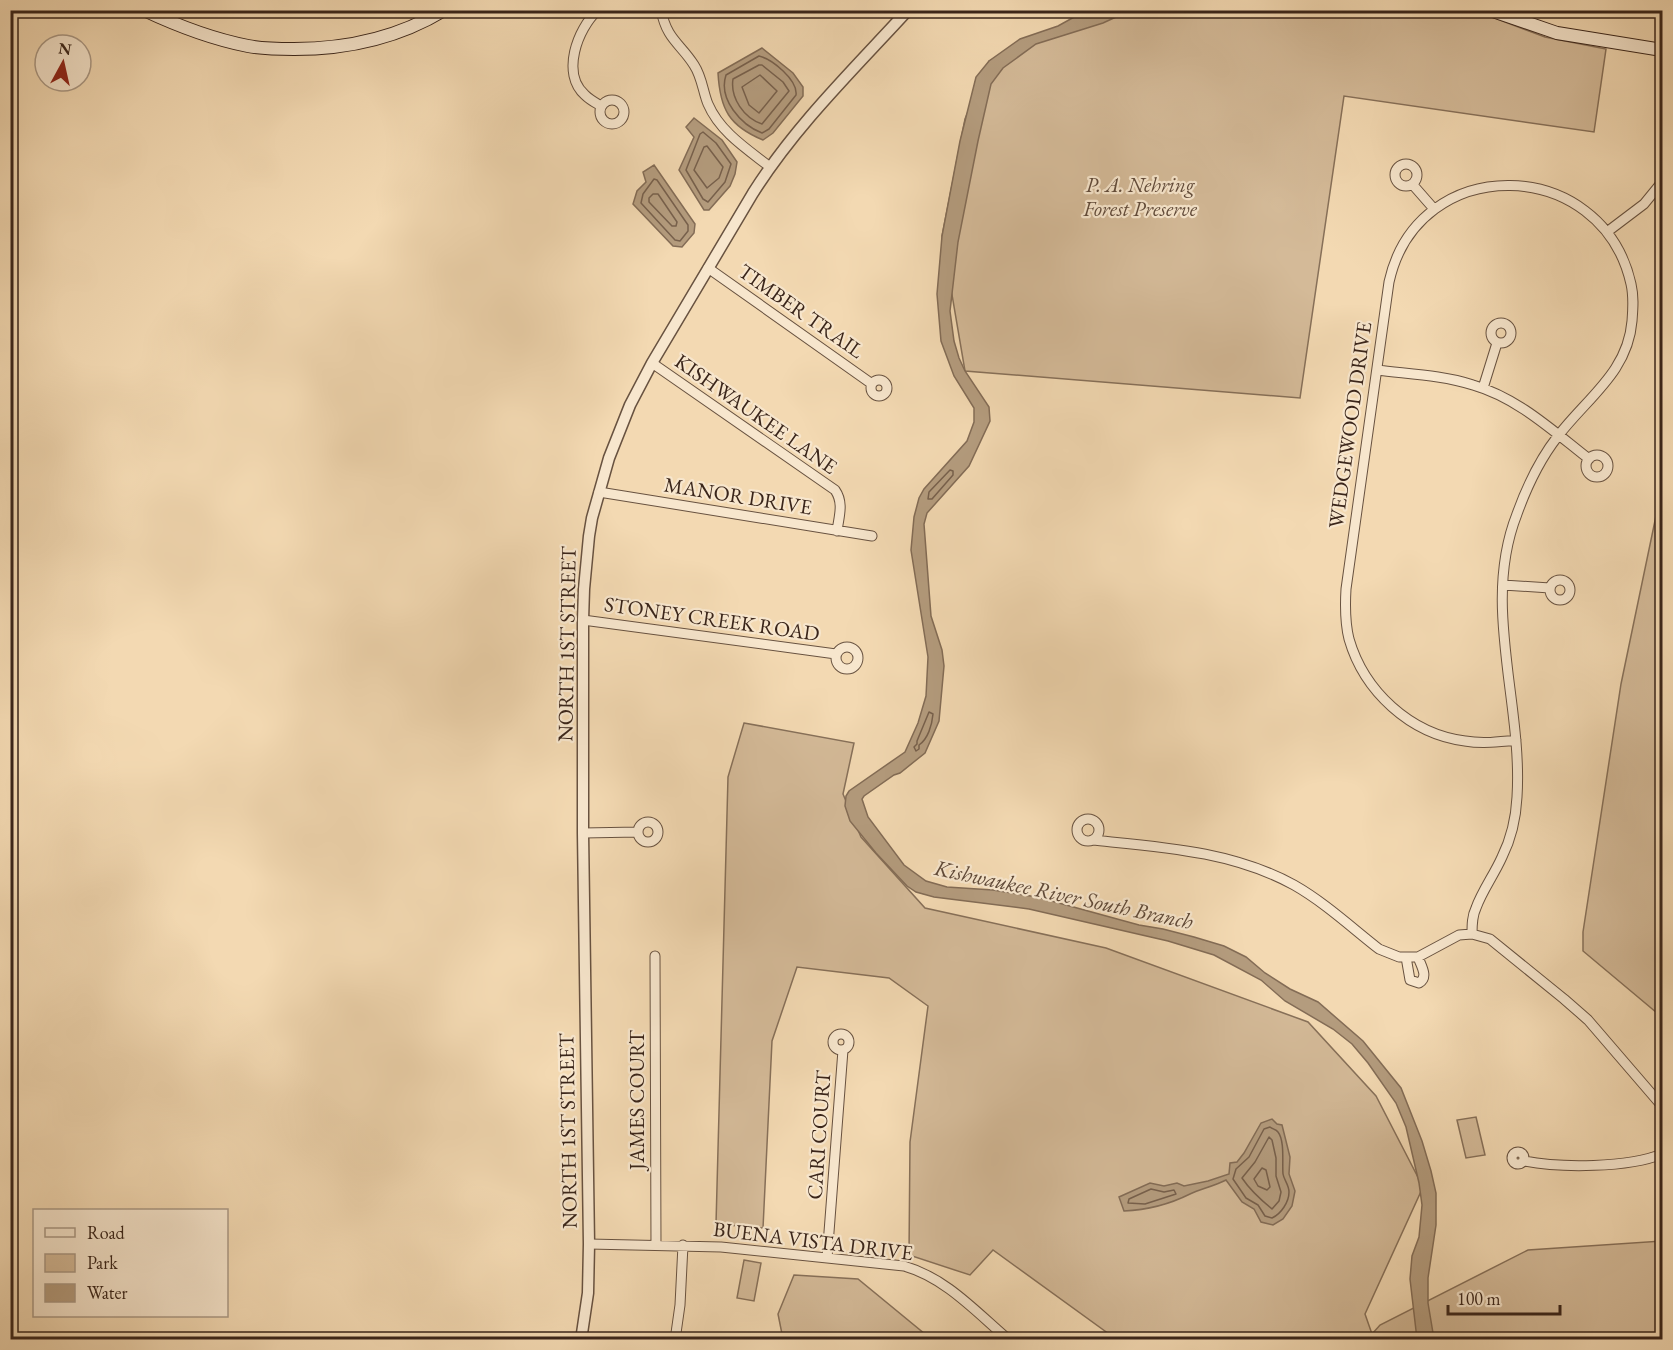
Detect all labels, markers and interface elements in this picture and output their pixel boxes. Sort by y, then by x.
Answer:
north arrow [33,33,93,93]
text: N [57,37,73,60]
park label: P. A. Nehring Forest Preserve [1082,171,1198,222]
street label: TIMBER TRAIL [733,257,870,364]
street label: WEDGEWOOD DRIVE [1322,320,1377,530]
street label: KISHWAUKEE LANE [670,347,843,480]
street label: MANOR DRIVE [662,471,814,521]
street label: NORTH 1ST STREET [551,545,582,742]
street label: STONEY CREEK ROAD [603,590,822,647]
water label: Kishwaukee River South Branch [931,853,1196,936]
street label: JAMES COURT [623,1029,650,1172]
street label: NORTH 1ST STREET [552,1032,583,1229]
street label: CARI COURT [801,1069,837,1200]
legend [33,1209,228,1317]
street label: BUENA VISTA DRIVE [712,1215,915,1266]
text: Road [87,1221,126,1244]
text: Park [87,1251,118,1274]
scale bar [1448,1278,1560,1316]
text: Water [87,1281,128,1304]
text: 100 m [1457,1287,1501,1310]

